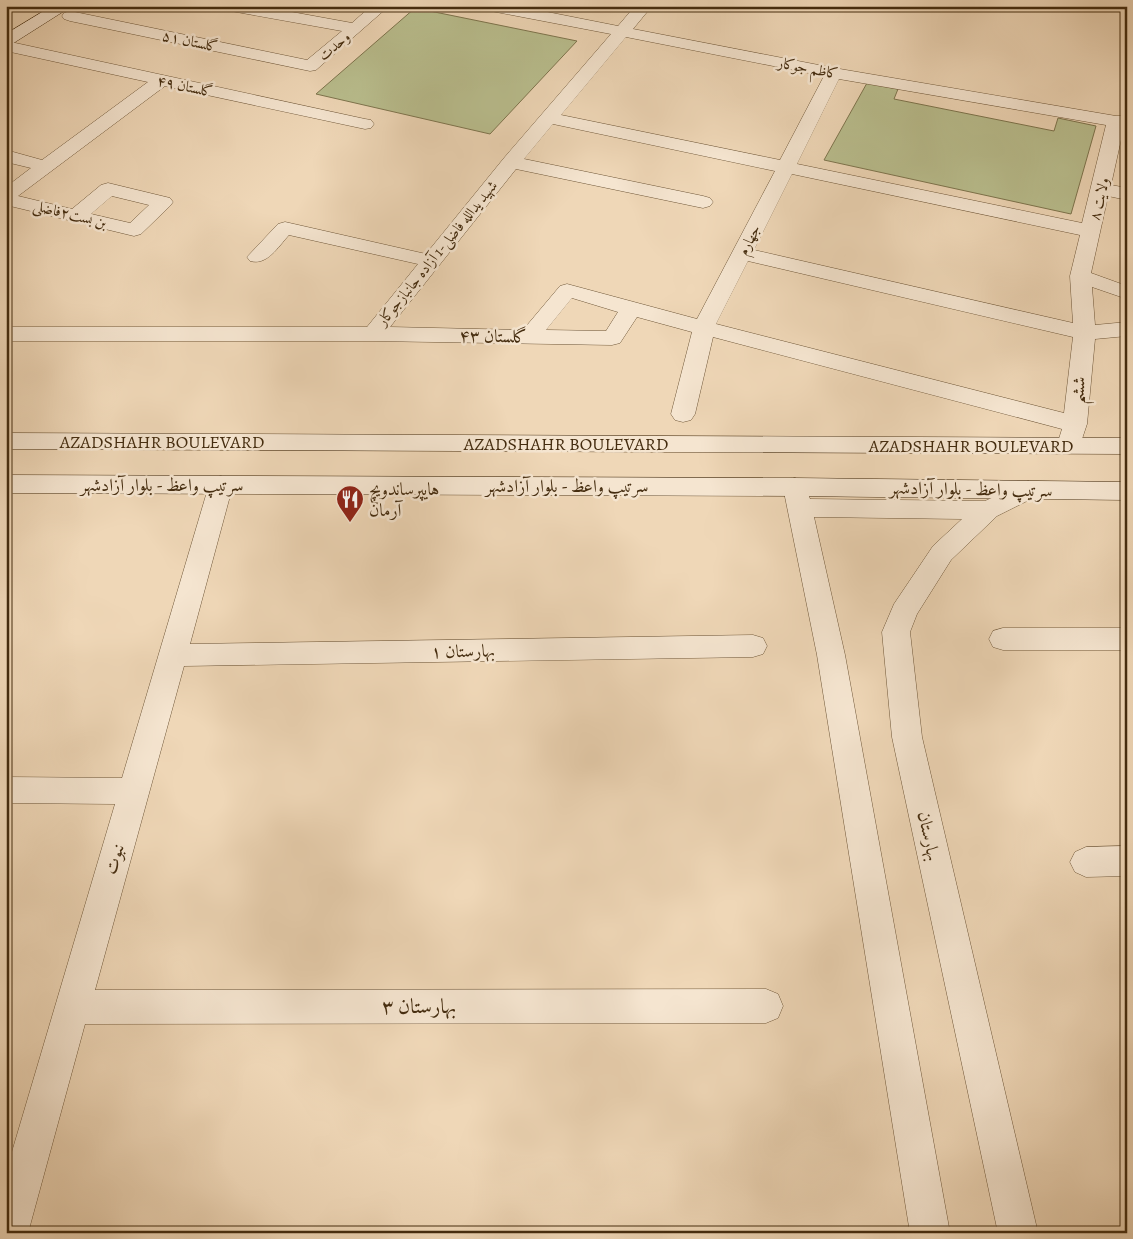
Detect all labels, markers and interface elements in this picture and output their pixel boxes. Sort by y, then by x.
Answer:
street label: گلستان ۵۱ [160,25,220,57]
street label: وحدت [314,27,354,65]
street label: کاظم جوکار [773,52,840,88]
street label: گلستان ۴۹ [155,70,215,102]
street label: شهید یدالله فاضلی-1 آزاده جانبازجوکار [371,176,503,332]
street label: ولایت ۸ [1084,176,1114,222]
street label: بن بست۲فاضلی [31,195,109,234]
street label: جهارم [733,221,768,260]
street label: گلستان ۴۳ [459,323,527,349]
street label: ششم [1065,375,1097,405]
street label: AZADSHAHR BOULEVARD [59,430,264,454]
street label: AZADSHAHR BOULEVARD [463,432,668,456]
street label: AZADSHAHR BOULEVARD [868,434,1073,458]
street label: سرتیپ واعظ - بلوار آزادشهر [78,473,244,499]
street label: سرتیپ واعظ - بلوار آزادشهر [483,474,649,500]
street label: سرتیپ واعظ - بلوار آزادشهر [887,476,1053,504]
place label: هایپرساندویچ آرمان [369,477,439,522]
restaurant icon: هایپرساندویچ آرمان [335,484,365,523]
street label: بهارستان ۱ [431,638,495,664]
street label: بهارستان [912,809,946,863]
street label: نبوت [98,841,130,877]
street label: بهارستان ۳ [382,992,456,1020]

